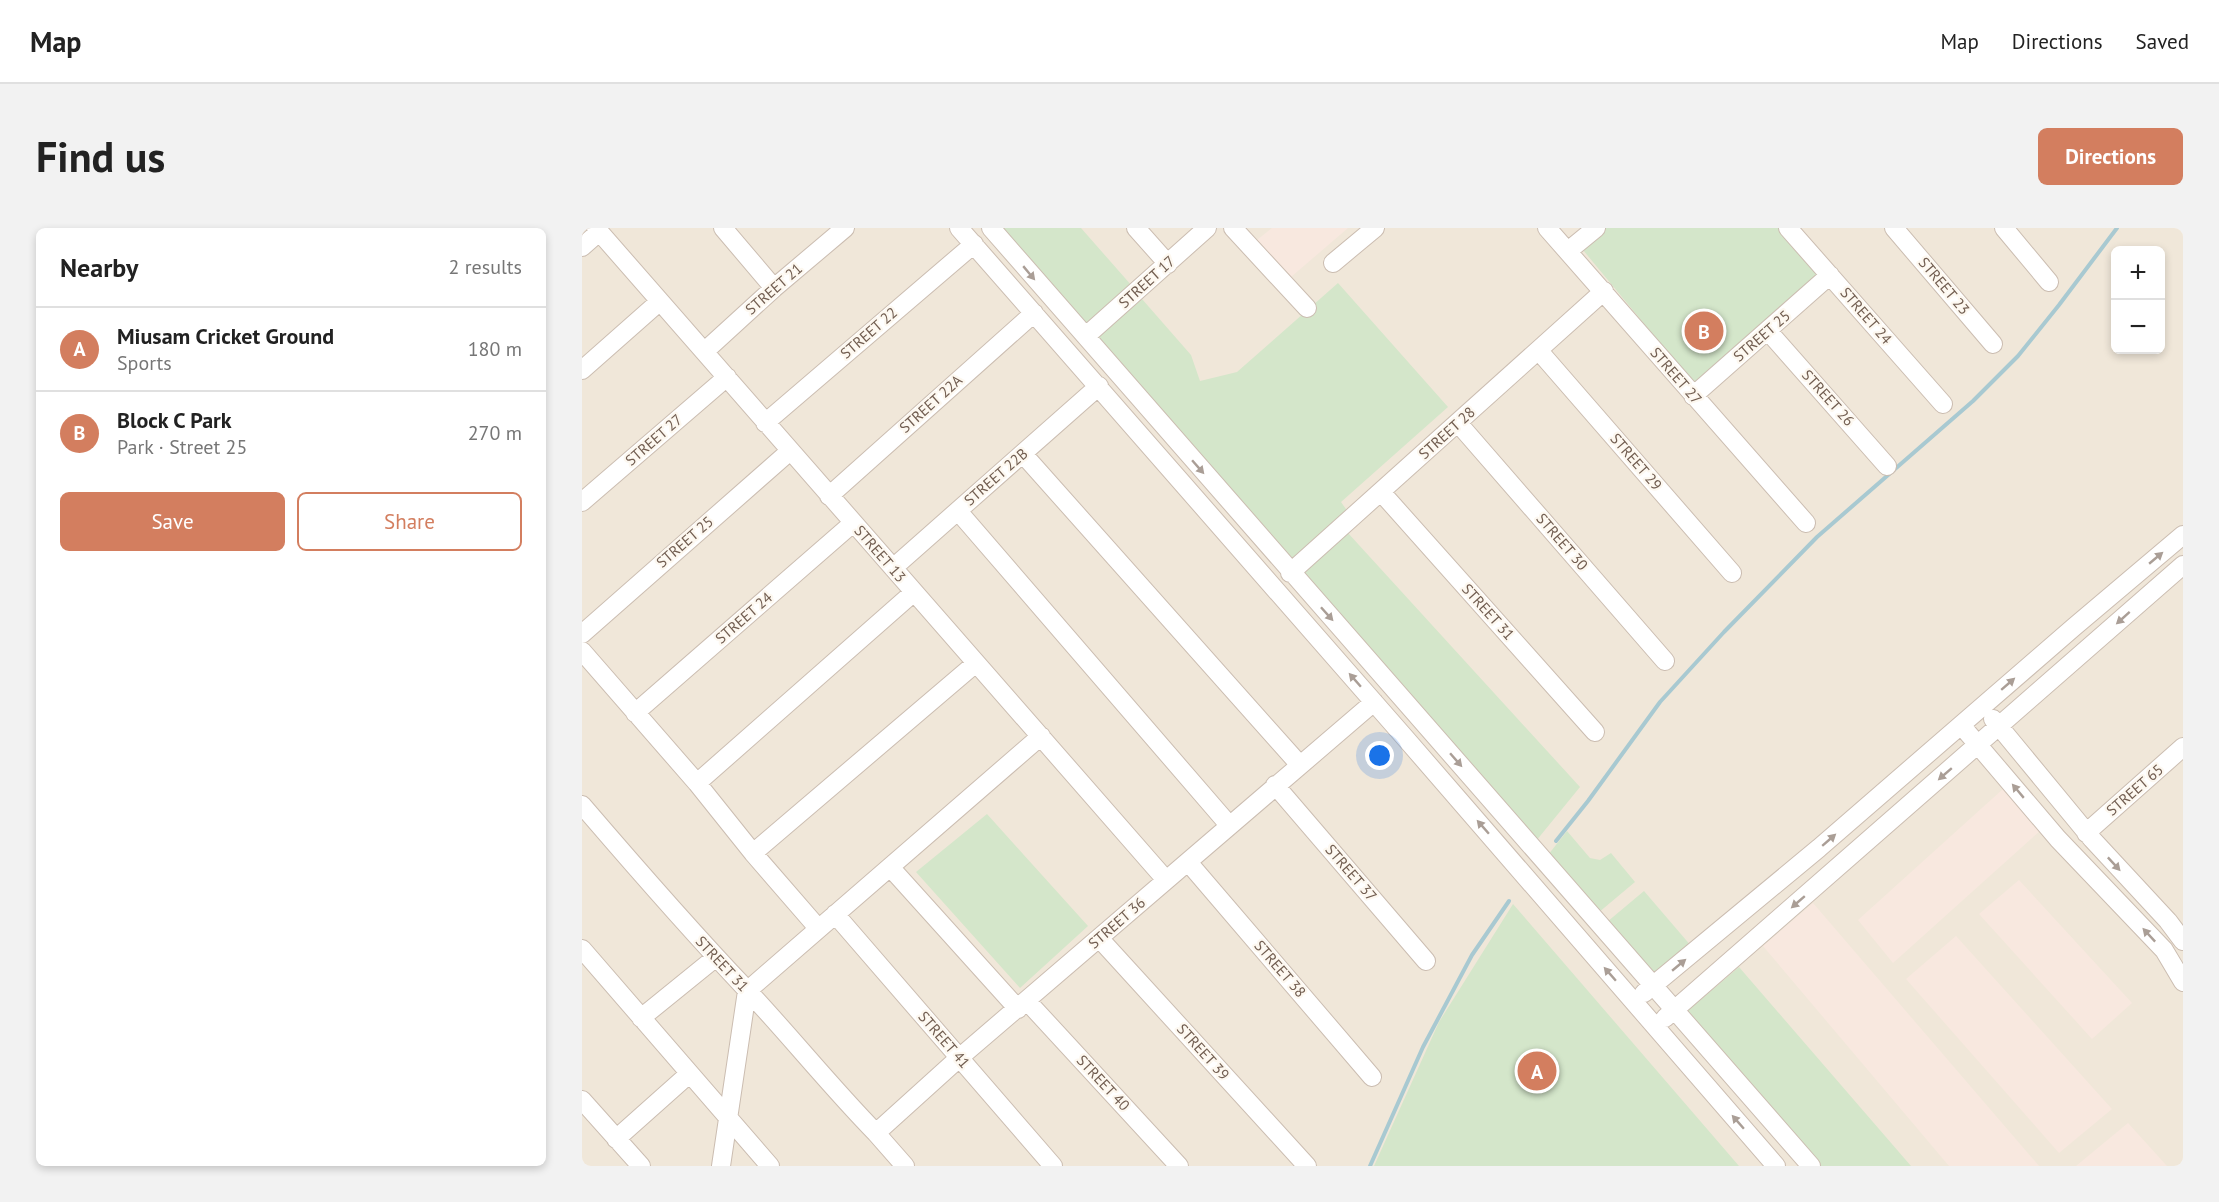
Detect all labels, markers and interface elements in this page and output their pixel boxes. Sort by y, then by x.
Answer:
text: Map [30,23,81,60]
text: Map [1940,28,1979,55]
text: Directions [2012,28,2103,55]
text: Saved [2136,28,2189,55]
button: Directions [2038,128,2183,185]
text: Find us [36,129,165,184]
map controls [2111,246,2165,354]
button: + [2111,246,2165,300]
text: Nearby [60,251,138,284]
street label: STREET 17 [1115,251,1179,312]
street label: STREET 23 [1915,253,1974,318]
text: 2 results [449,254,522,280]
street label: STREET 21 [741,259,806,319]
one-way arrow [1022,265,1035,280]
street label: STREET 24 [1836,283,1896,348]
button: − [2111,300,2165,354]
street label: STREET 22 [836,303,901,363]
street label: STREET 25 [1729,306,1794,366]
pin: B [1684,308,1724,354]
text: Miusam Cricket Ground [117,322,334,350]
text: A [73,336,86,362]
text: 180 m [468,336,522,362]
street label: STREET 27 [1646,343,1706,408]
text: Sports [117,350,172,376]
street label: STREET 26 [1798,366,1859,430]
street label: STREET 22A [895,370,966,437]
street label: STREET 28 [1415,402,1479,463]
text: Block C Park [117,406,232,434]
street label: STREET 27 [621,410,686,470]
text: B [74,420,85,446]
text: 270 m [468,420,522,446]
street label: STREET 29 [1606,429,1666,494]
text: Park · Street 25 [117,434,247,460]
street label: STREET 22B [960,444,1031,509]
one-way arrow [1192,459,1205,475]
button: Save [60,492,285,551]
button: Share [297,492,522,551]
street label: STREET 30 [1532,509,1592,574]
street label: STREET 25 [652,512,717,572]
street label: STREET 13 [850,521,910,586]
one-way arrow [2148,551,2164,564]
street label: STREET 31 [1458,580,1519,644]
street label: STREET 24 [711,588,776,648]
one-way arrow [1320,606,1333,621]
one-way arrow [2116,611,2131,625]
one-way arrow [1349,673,1362,688]
one-way arrow [2000,677,2015,691]
your location [1365,741,1394,770]
one-way arrow [1449,752,1462,767]
street label: STREET 65 [2102,760,2167,820]
one-way arrow [1938,767,1953,781]
one-way arrow [2011,783,2024,799]
one-way arrow [1477,820,1490,835]
one-way arrow [1821,834,1836,847]
street label: STREET 37 [1321,840,1381,905]
one-way arrow [2107,856,2121,870]
street label: STREET 36 [1084,893,1149,953]
one-way arrow [1791,895,1806,908]
one-way arrow [2142,927,2156,942]
street label: STREET 31 [692,932,753,996]
street label: STREET 38 [1250,936,1310,1001]
one-way arrow [1671,959,1686,972]
one-way arrow [1604,967,1617,982]
street label: STREET 41 [914,1007,974,1072]
street label: STREET 39 [1173,1020,1234,1084]
pin: A [1518,1048,1556,1094]
street label: STREET 40 [1073,1051,1134,1115]
one-way arrow [1732,1115,1745,1130]

